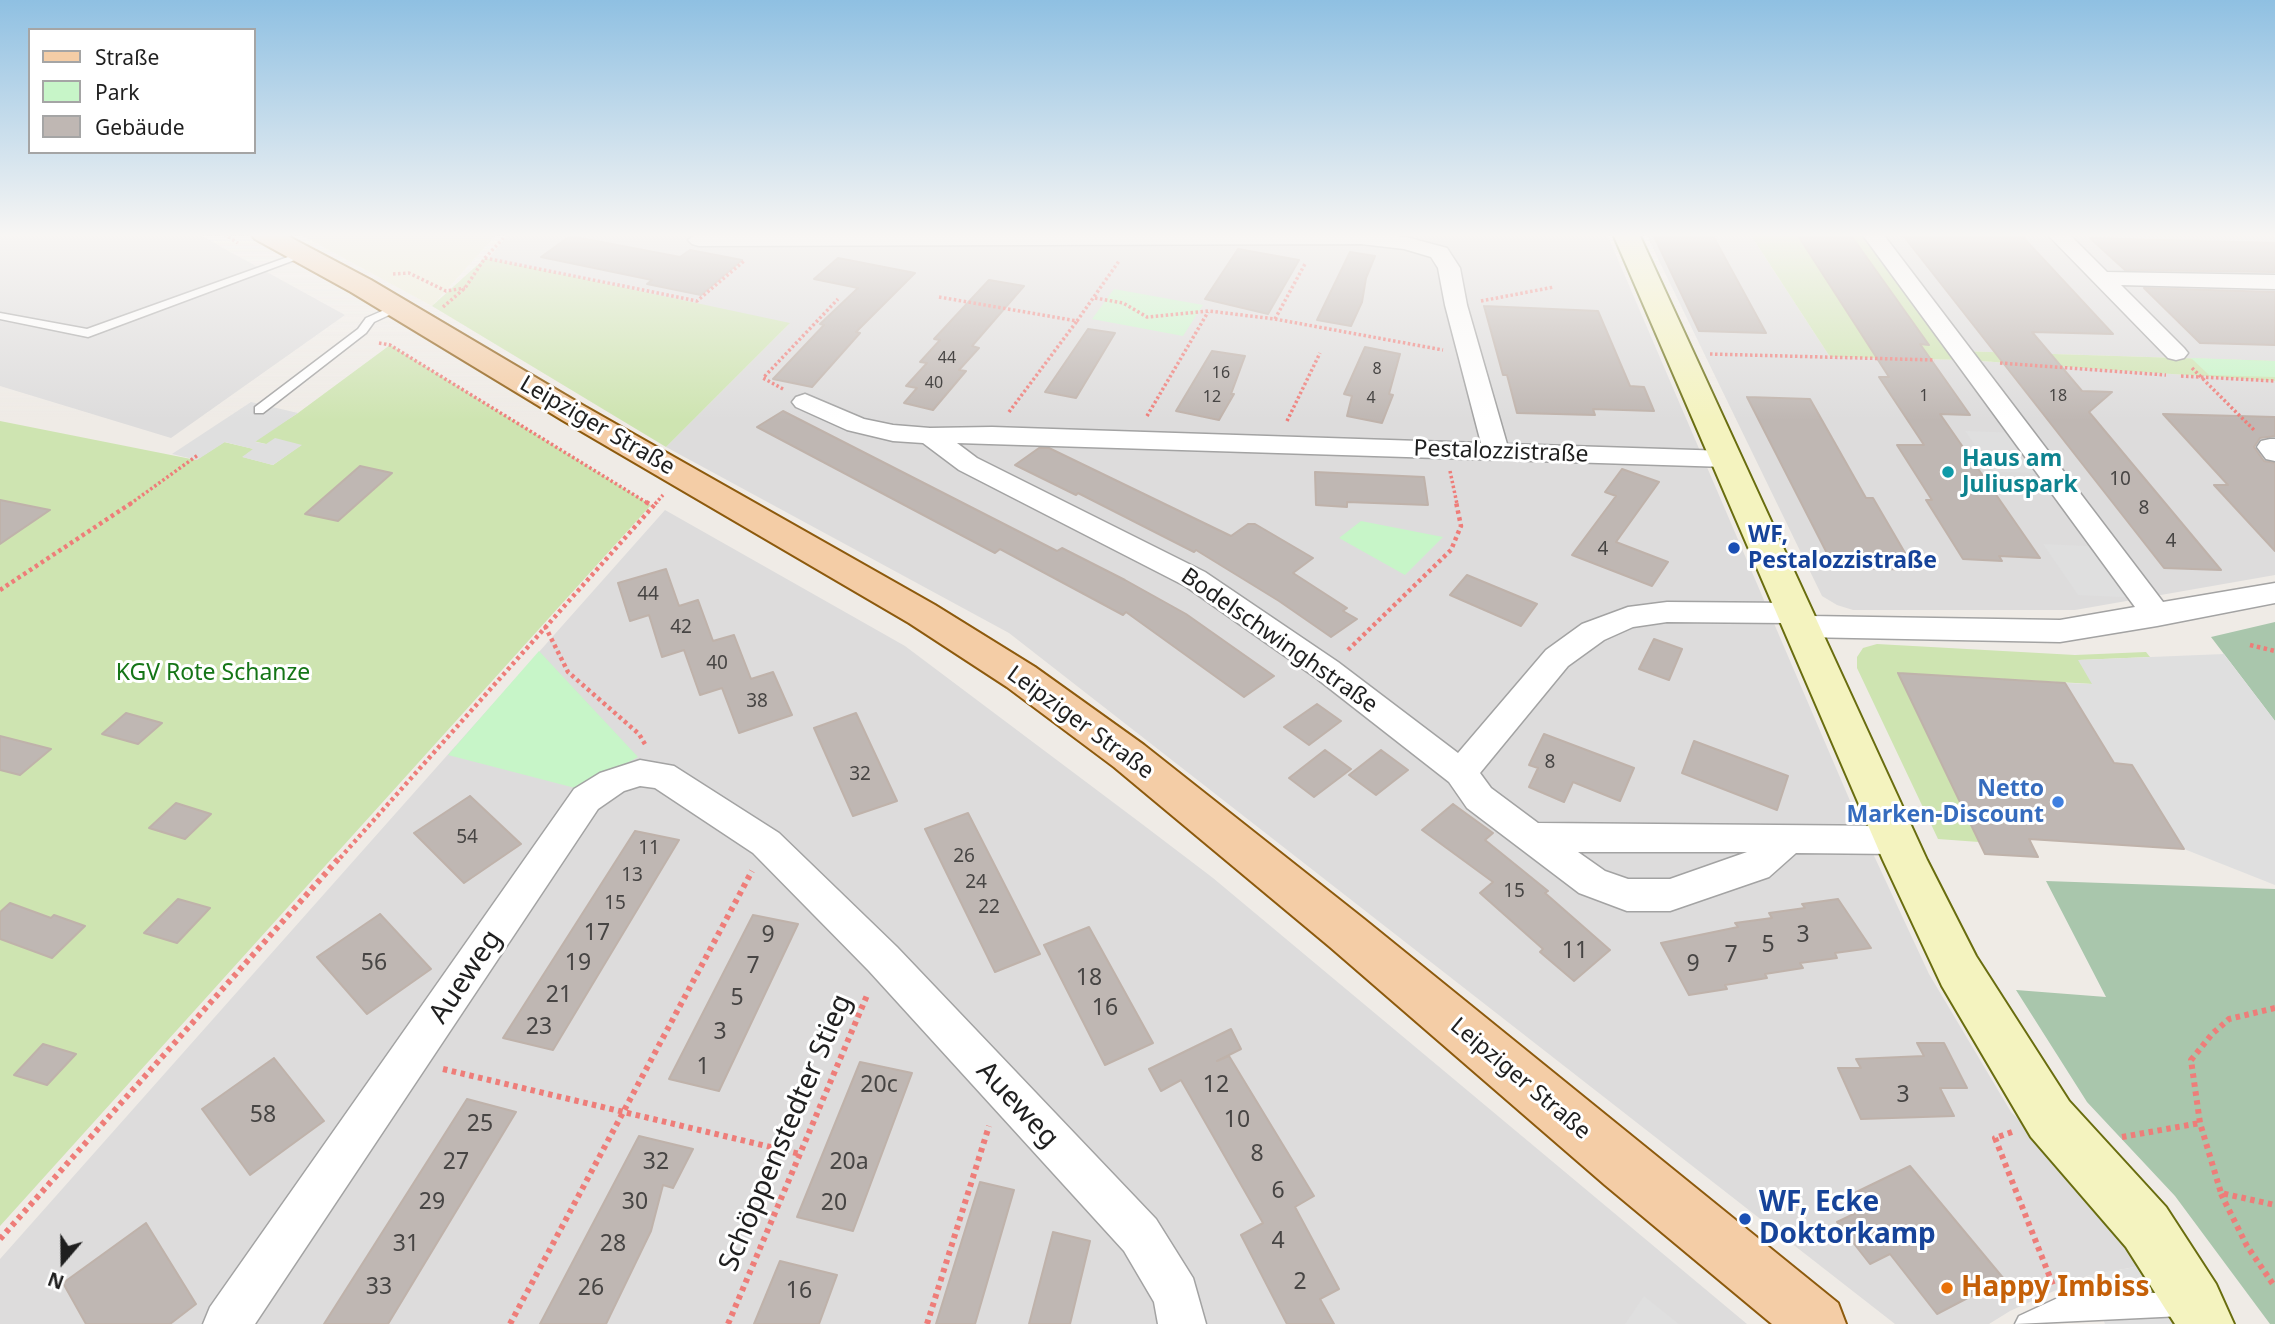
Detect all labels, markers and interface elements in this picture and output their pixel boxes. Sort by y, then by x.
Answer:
legend [28,28,256,154]
text: Straße [95,43,159,71]
text: Park [95,78,139,106]
text: Gebäude [95,113,185,141]
house number: 44 [938,348,956,368]
house number: 8 [1372,359,1382,379]
house number: 16 [1212,363,1230,383]
street label: Leipziger Straße [515,370,679,482]
house number: 40 [925,373,943,393]
house number: 1 [1919,386,1929,406]
house number: 18 [2049,386,2067,406]
house number: 12 [1203,387,1221,407]
house number: 4 [1366,388,1376,408]
street label: Pestalozzistraße [1413,435,1589,469]
place label: Haus am Juliuspark [1962,445,2078,499]
marker: Haus am Juliuspark [1940,464,1956,480]
house number: 10 [2109,469,2131,491]
house number: 8 [2139,498,2149,520]
place label: WF, Pestalozzistraße [1748,521,1937,575]
house number: 4 [2166,531,2176,553]
house number: 4 [1598,539,1608,561]
marker: WF, Pestalozzistraße [1726,540,1742,556]
street label: Bodelschwinghstraße [1175,563,1383,719]
house number: 44 [637,584,659,606]
house number: 42 [670,617,692,639]
house number: 40 [706,653,728,675]
park label: KGV Rote Schanze [116,659,310,687]
street label: Leipziger Straße [1001,661,1159,785]
house number: 38 [746,691,768,713]
house number: 8 [1545,752,1555,774]
house number: 32 [849,764,871,786]
place label: Netto Marken-Discount [1847,775,2044,829]
marker: Netto Marken-Discount [2050,794,2066,810]
house number: 54 [456,827,478,849]
house number: 11 [638,838,660,860]
house number: 26 [953,846,975,868]
house number: 13 [621,865,643,887]
house number: 24 [965,872,987,894]
house number: 15 [1503,881,1525,903]
house number: 15 [604,893,626,915]
house number: 22 [978,897,1000,919]
house number: 17 [584,919,610,947]
house number: 9 [761,921,775,949]
house number: 3 [1796,921,1810,949]
street label: Aueweg [423,924,509,1030]
house number: 5 [1761,931,1775,959]
house number: 11 [1562,937,1588,965]
house number: 7 [1724,941,1738,969]
house number: 56 [361,949,387,977]
house number: 19 [565,949,591,977]
house number: 9 [1686,950,1700,978]
house number: 7 [746,952,760,980]
house number: 18 [1076,964,1102,992]
house number: 21 [546,981,572,1009]
house number: 5 [730,984,744,1012]
street label: Schöppenstedter Stieg [712,989,860,1277]
house number: 16 [1092,994,1118,1022]
street label: Leipziger Straße [1444,1012,1596,1146]
house number: 23 [526,1013,552,1041]
house number: 3 [713,1018,727,1046]
house number: 1 [696,1053,710,1081]
street label: Aueweg [969,1055,1065,1155]
house number: 20c [860,1071,898,1099]
house number: 12 [1203,1071,1229,1099]
house number: 3 [1896,1081,1910,1109]
house number: 58 [250,1101,276,1129]
house number: 10 [1224,1106,1250,1134]
house number: 25 [467,1110,493,1138]
house number: 8 [1250,1140,1264,1168]
house number: 27 [443,1148,469,1176]
house number: 32 [643,1148,669,1176]
house number: 20a [829,1148,869,1176]
house number: 6 [1271,1177,1285,1205]
place label: WF, Ecke Doktorkamp [1759,1186,1936,1252]
house number: 29 [419,1188,445,1216]
house number: 30 [622,1188,648,1216]
house number: 20 [821,1189,847,1217]
marker: WF, Ecke Doktorkamp [1737,1211,1753,1227]
north arrow [28,1226,98,1296]
house number: 4 [1271,1227,1285,1255]
house number: 31 [393,1230,419,1258]
house number: 28 [600,1230,626,1258]
text: N [44,1266,68,1296]
house number: 2 [1293,1268,1307,1296]
place label: Happy Imbiss [1961,1271,2150,1305]
house number: 33 [366,1273,392,1301]
house number: 26 [578,1274,604,1302]
house number: 16 [786,1277,812,1305]
marker: Happy Imbiss [1939,1280,1955,1296]

